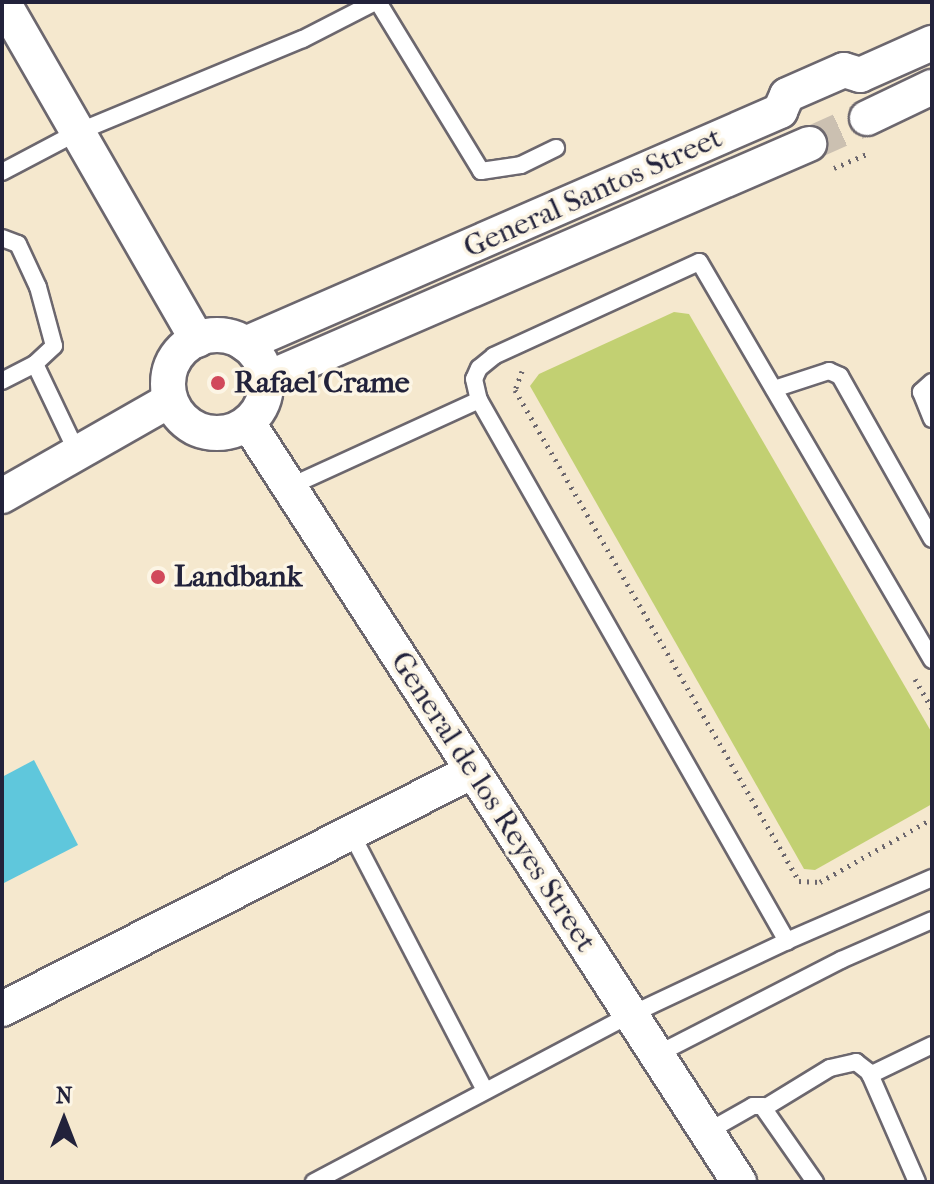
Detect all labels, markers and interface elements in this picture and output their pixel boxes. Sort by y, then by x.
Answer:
street label: General Santos Street [458,120,728,266]
place label: Rafael Crame [234,365,410,401]
marker: Rafael Crame [209,374,227,392]
place label: Landbank [174,559,302,595]
marker: Landbank [149,568,167,586]
street label: General de los Reyes Street [382,645,604,959]
north arrow [24,1080,104,1160]
text: N [56,1083,72,1109]

